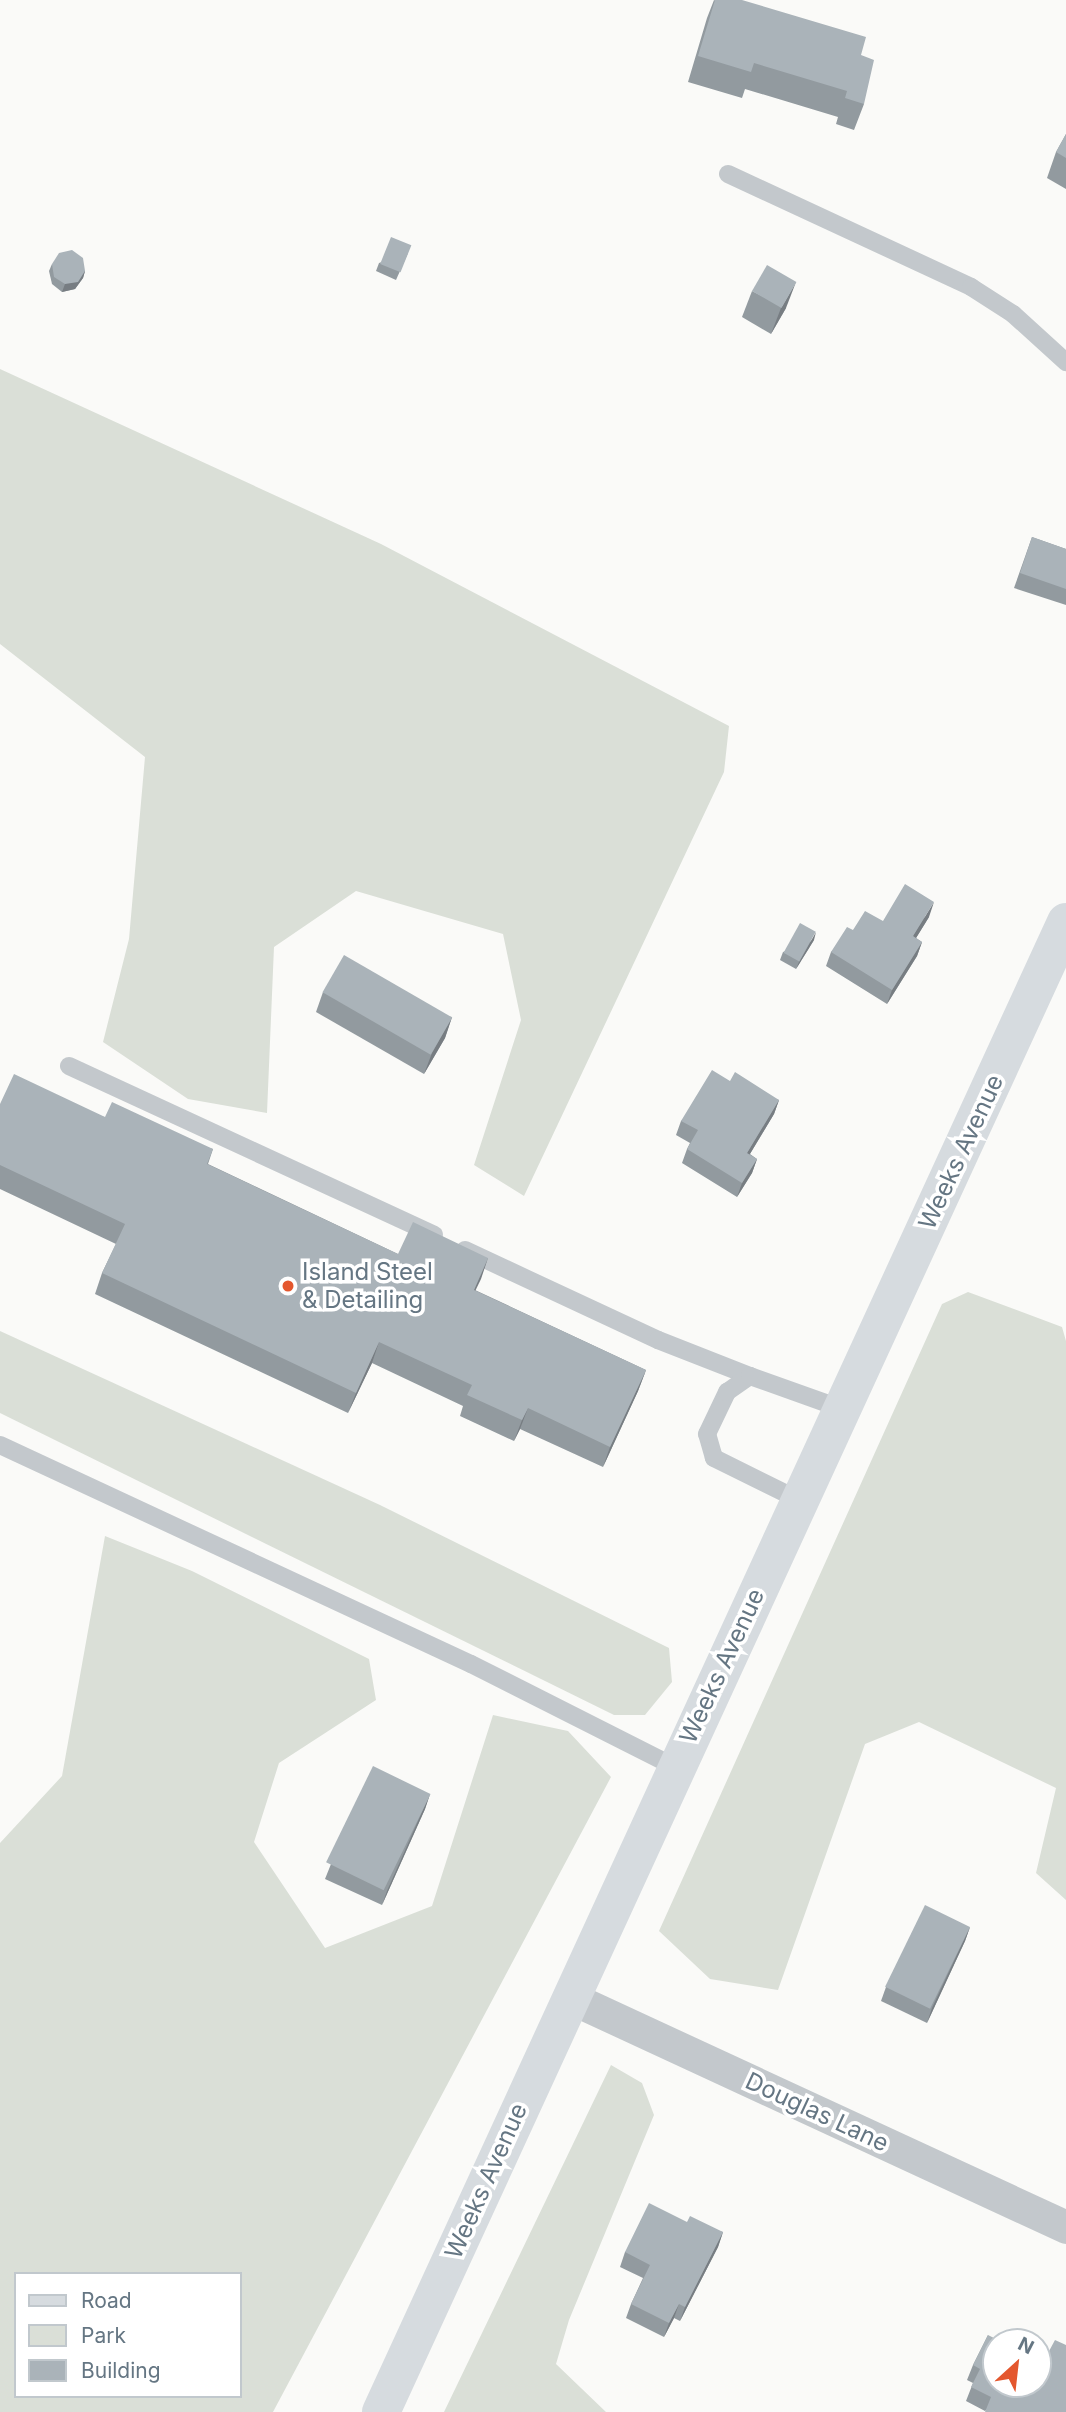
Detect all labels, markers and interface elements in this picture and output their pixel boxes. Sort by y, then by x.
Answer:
street label: Weeks Avenue [913,1070,1009,1234]
place label: Island Steel & Detailing [302,1258,433,1314]
marker: Island Steel & Detailing [280,1278,296,1294]
street label: Weeks Avenue [674,1584,770,1748]
street label: Douglas Lane [741,2066,893,2158]
street label: Weeks Avenue [439,2099,533,2263]
legend [14,2272,242,2398]
text: Road [81,2288,132,2313]
text: Park [81,2323,126,2348]
north arrow [982,2328,1052,2398]
text: N [1014,2332,1038,2359]
text: Building [81,2358,161,2383]

